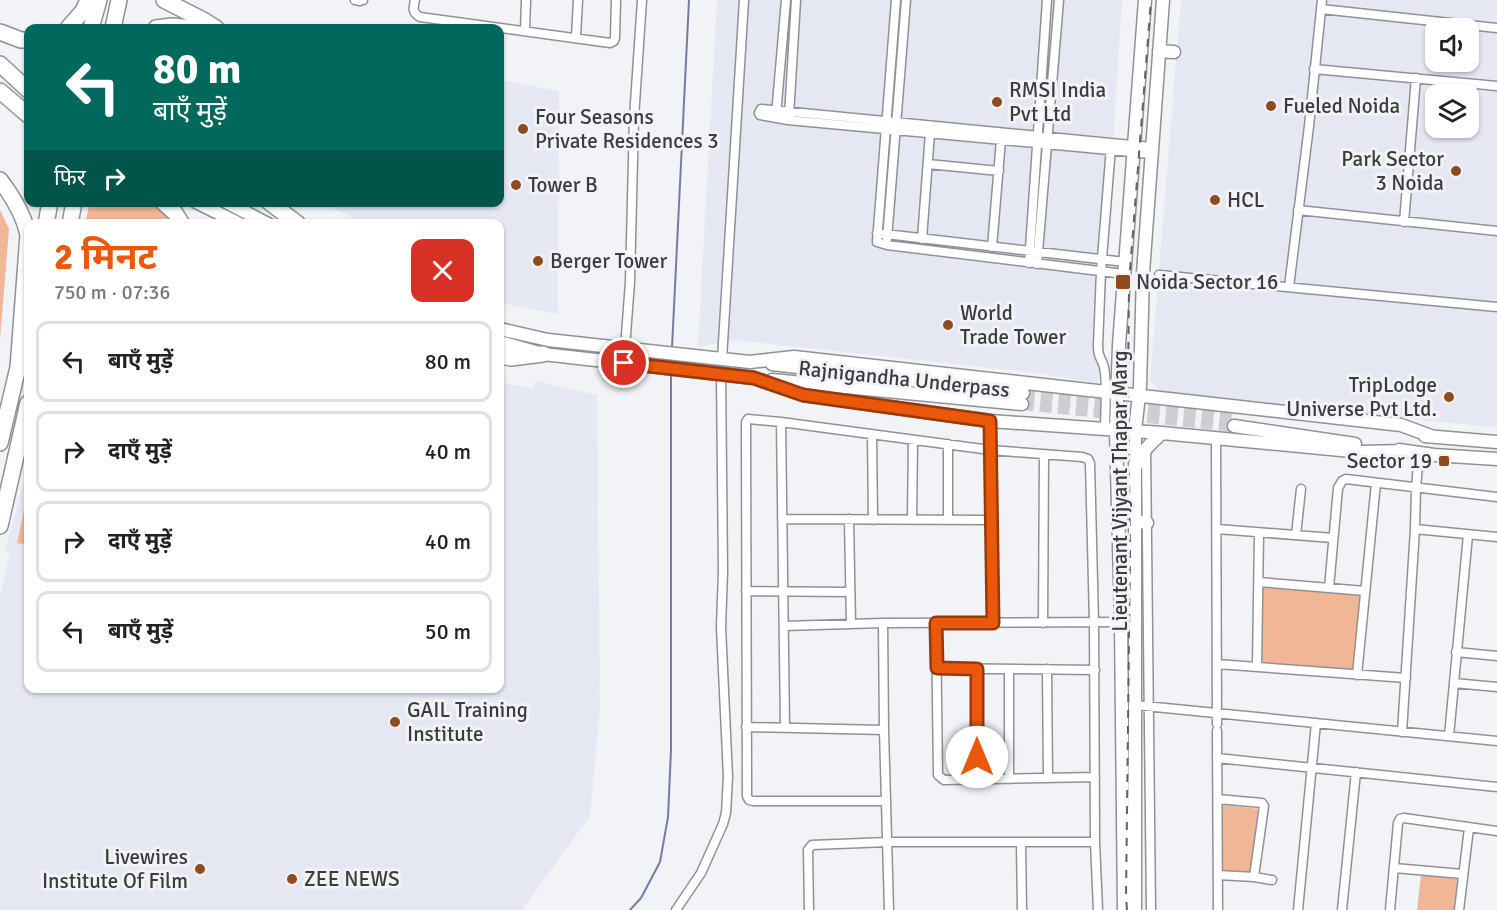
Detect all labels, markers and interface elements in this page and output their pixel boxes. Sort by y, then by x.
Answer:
map controls [1425,18,1479,138]
button: sound [1425,18,1479,72]
text: 80 m [153,44,242,95]
icon: left [54,48,132,126]
place label: RMSI India Pvt Ltd [1009,77,1106,127]
button: layers [1425,84,1479,138]
place label: Fueled Noida [1283,93,1400,119]
text: बाएँ मुड़ें [153,95,227,128]
marker: RMSI India Pvt Ltd [990,95,1004,109]
marker: Fueled Noida [1264,99,1278,113]
place label: Four Seasons Private Residences 3 [535,104,719,154]
marker: Four Seasons Private Residences 3 [516,122,530,136]
place label: Park Sector 3 Noida [1341,146,1444,196]
icon: right [98,162,131,195]
text: फिर [54,164,86,191]
marker: Park Sector 3 Noida [1449,164,1463,178]
place label: Tower B [528,172,598,198]
marker: Tower B [509,178,523,192]
place label: HCL [1227,187,1265,213]
marker: HCL [1208,193,1222,207]
text: 2 मिनट [54,235,157,280]
button: close [411,239,474,302]
place label: Berger Tower [550,248,667,274]
marker: Berger Tower [531,254,545,268]
place label: Noida Sector 16 [1136,269,1278,295]
marker: Noida Sector 16 [1114,273,1132,291]
text: 750 m · 07:36 [54,280,170,305]
place label: World Trade Tower [960,300,1066,350]
marker: World Trade Tower [941,318,955,332]
pin [598,337,649,388]
icon: left [57,345,90,378]
icon: arrive [607,346,640,379]
text: बाएँ मुड़ें [108,347,173,374]
text: 80 m [425,348,471,375]
street label: Lieutenant Vijyant Thapar Marg [1107,350,1133,632]
street label: Rajnigandha Underpass [797,355,1011,403]
place label: TripLodge Universe Pvt Ltd. [1286,372,1437,422]
marker: TripLodge Universe Pvt Ltd. [1442,390,1456,404]
icon: right [57,435,90,468]
text: दाएँ मुड़ें [108,437,172,464]
text: 40 m [425,438,471,465]
place label: Sector 19 [1347,448,1432,474]
marker: Sector 19 [1437,454,1451,468]
icon: right [57,525,90,558]
text: दाएँ मुड़ें [108,527,172,554]
text: 40 m [425,528,471,555]
icon: left [57,615,90,648]
text: बाएँ मुड़ें [108,617,173,644]
text: 50 m [425,618,471,645]
place label: GAIL Training Institute [407,697,528,747]
marker: GAIL Training Institute [388,715,402,729]
position arrow [945,725,1009,789]
place label: Livewires Institute Of Film [42,844,188,894]
marker: Livewires Institute Of Film [193,862,207,876]
place label: ZEE NEWS [304,866,400,892]
marker: ZEE NEWS [285,872,299,886]

